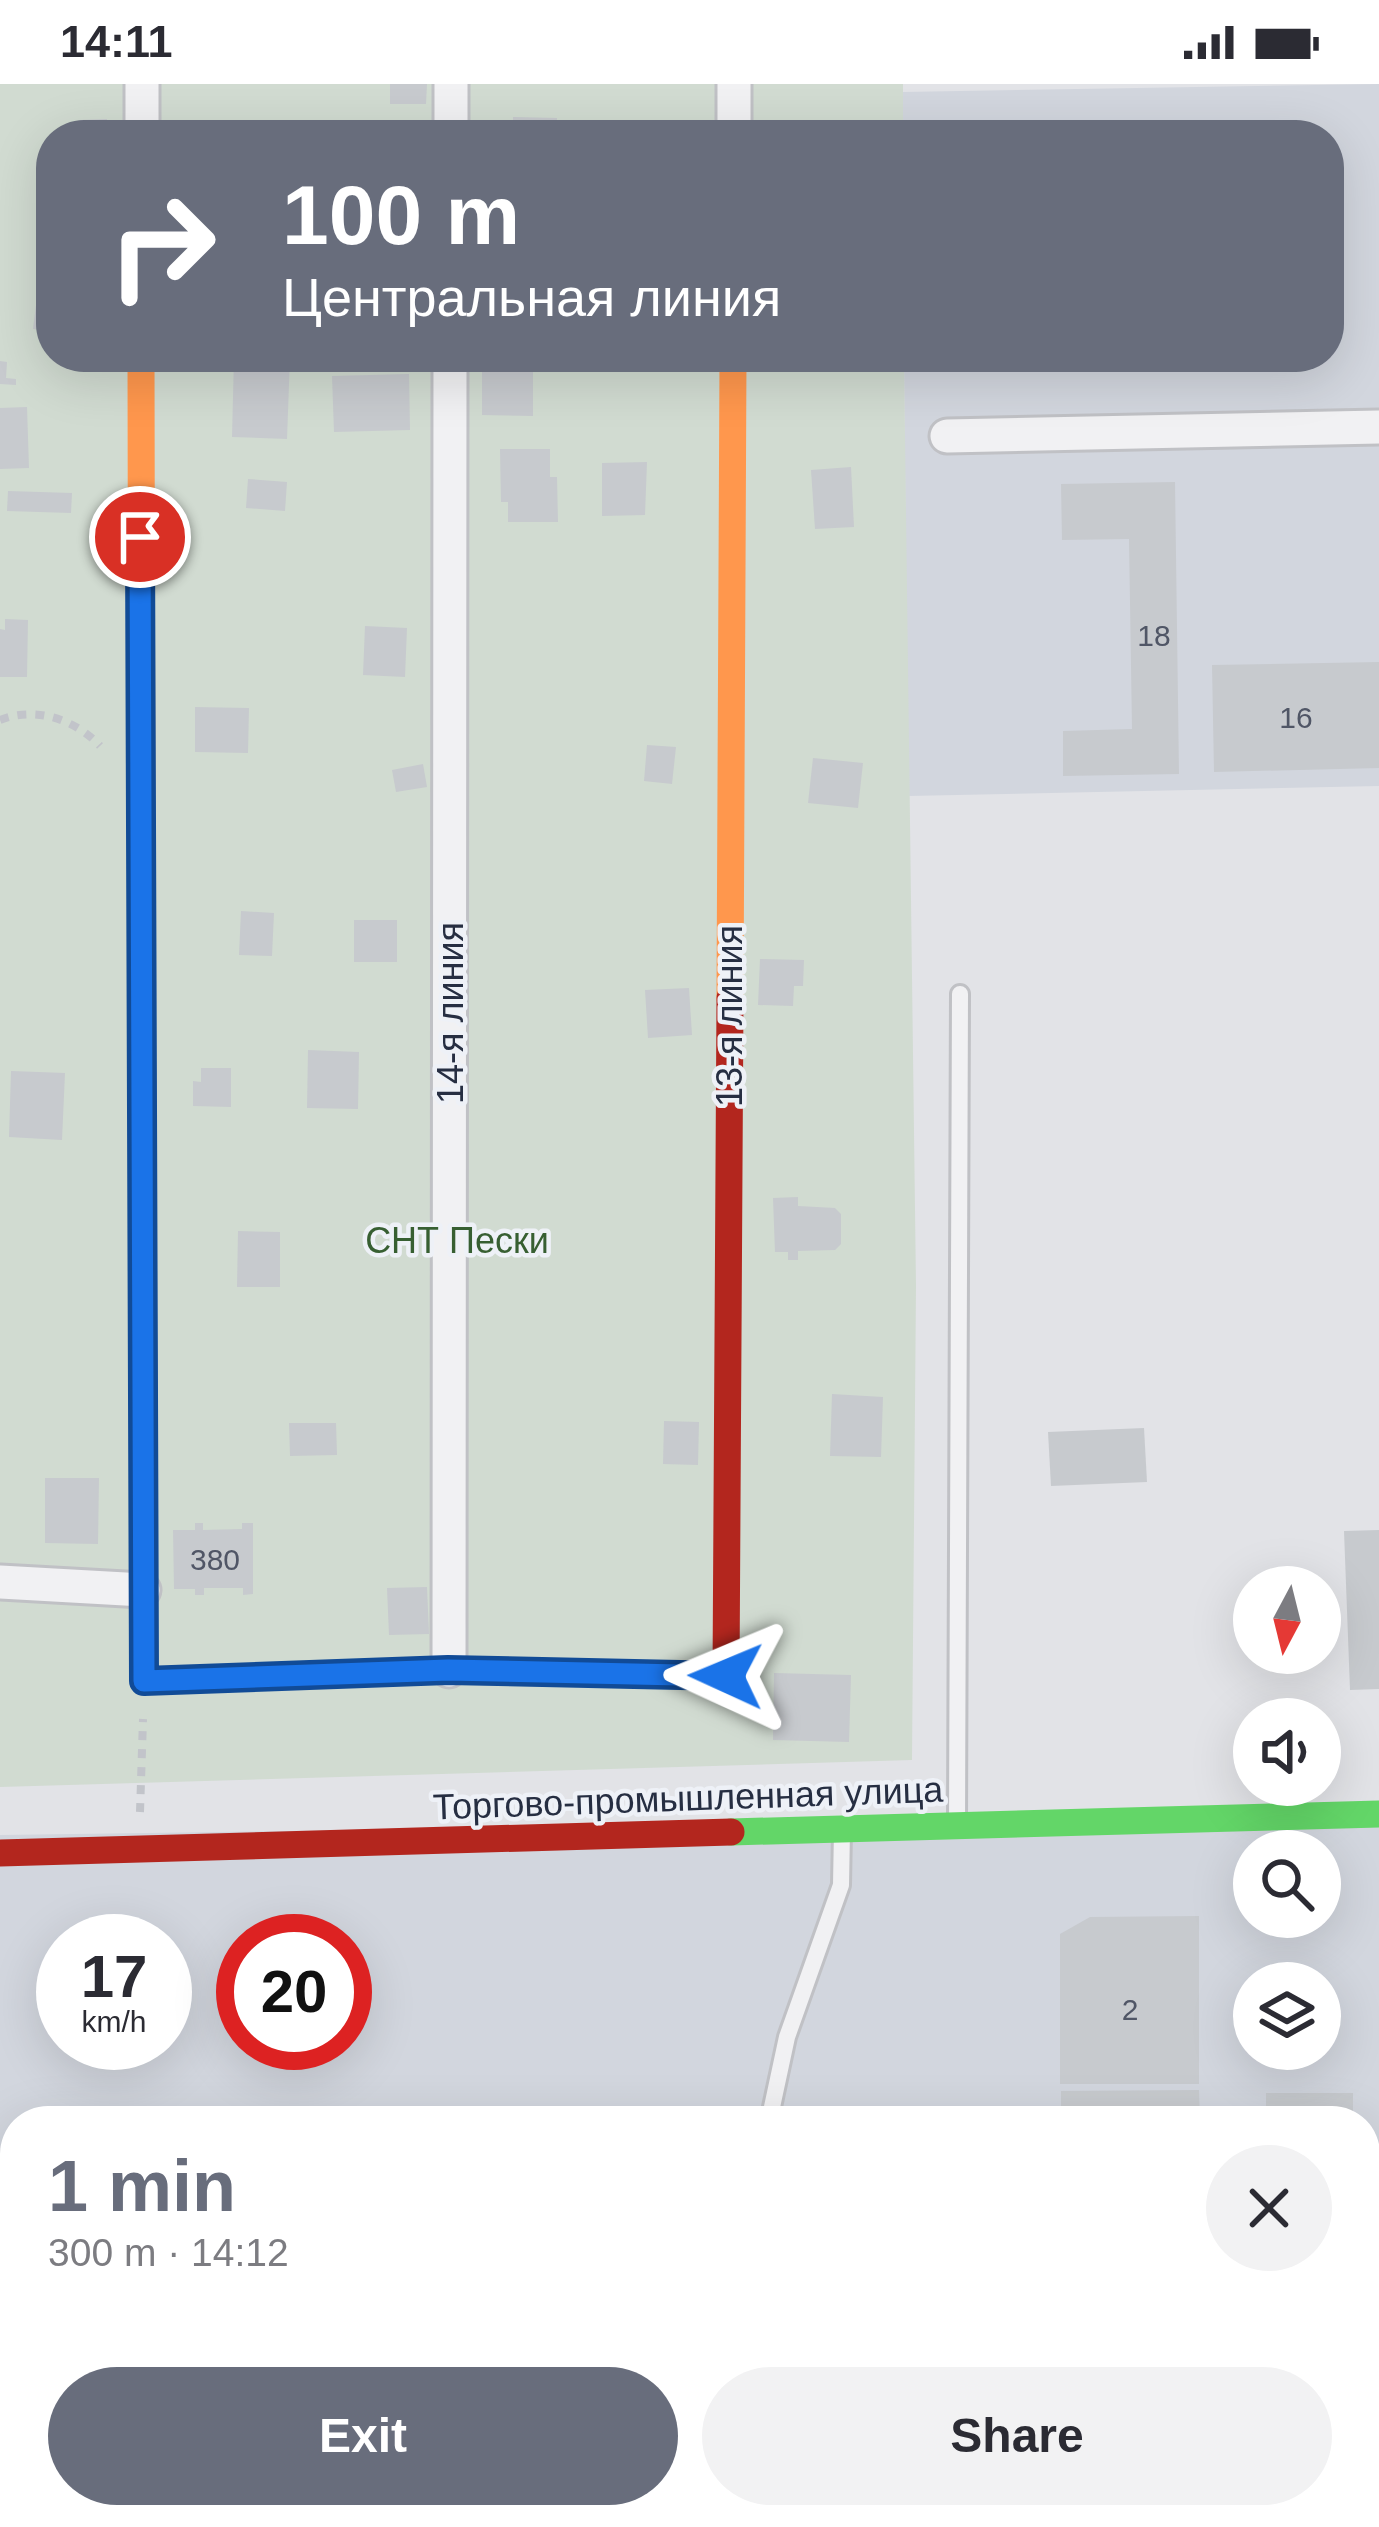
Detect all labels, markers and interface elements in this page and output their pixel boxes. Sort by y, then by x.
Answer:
text: 14:11 [60,16,173,67]
icon: right [84,168,240,324]
text: 100 m [282,168,520,262]
text: Центральная линия [282,267,781,327]
pin [89,486,191,588]
icon: arrive [107,504,173,570]
house number: 18 [1137,619,1171,652]
house number: 16 [1279,701,1313,734]
street label: 14-я линия [430,922,471,1104]
street label: 13-я линия [709,925,750,1107]
park label: СНТ Пески [365,1220,549,1261]
house number: 380 [190,1543,240,1576]
north arrow [1233,1566,1341,1674]
map controls [1233,1566,1341,2070]
position arrow [663,1613,789,1739]
button: sound [1233,1698,1341,1806]
street label: Торгово-промышленная улица [432,1769,945,1827]
button: search [1233,1830,1341,1938]
speed limit sign: 20 [216,1914,372,2070]
text: 17 [81,1943,147,2010]
button: layers [1233,1962,1341,2070]
house number: 2 [1122,1993,1138,2026]
text: km/h [81,2005,147,2038]
button: close [1206,2145,1332,2271]
text: 1 min [48,2146,236,2226]
text: 300 m · 14:12 [48,2231,289,2274]
button: Exit [48,2367,678,2505]
button: Share [702,2367,1332,2505]

